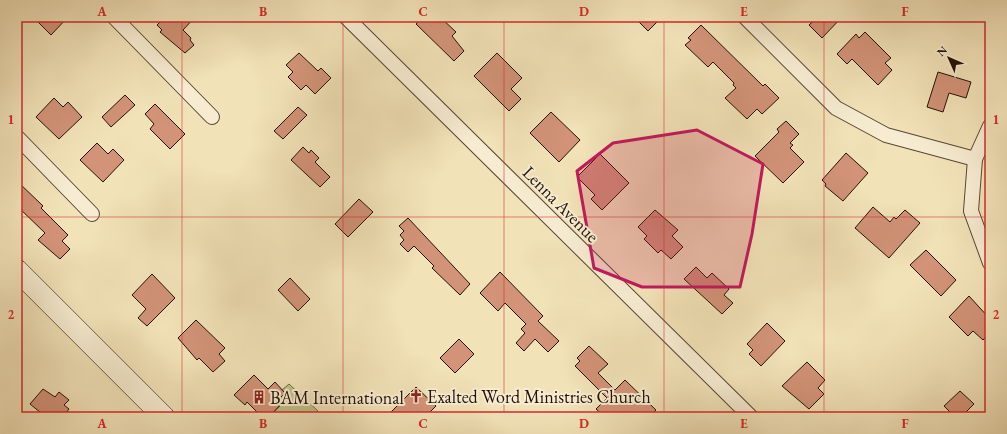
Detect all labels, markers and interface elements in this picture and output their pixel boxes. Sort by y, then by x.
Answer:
text: A [96,3,107,20]
text: B [259,3,267,20]
text: C [418,3,428,20]
text: D [579,3,589,20]
text: E [740,3,748,20]
text: F [901,3,909,20]
north arrow [929,38,969,78]
text: N [934,43,950,59]
text: 1 [8,111,15,128]
text: 1 [993,111,1000,128]
street label: Lenna Avenue [518,161,604,247]
text: 2 [8,306,15,323]
text: 2 [993,306,1000,323]
place label: Exalted Word Ministries Church [427,385,651,408]
place label: BAM International [270,386,404,409]
church icon: Exalted Word Ministries Church [408,388,424,404]
building icon: BAM International [251,389,267,405]
text: A [96,415,107,432]
text: B [259,415,267,432]
text: C [418,415,428,432]
text: D [579,415,589,432]
text: E [740,415,748,432]
text: F [901,415,909,432]

